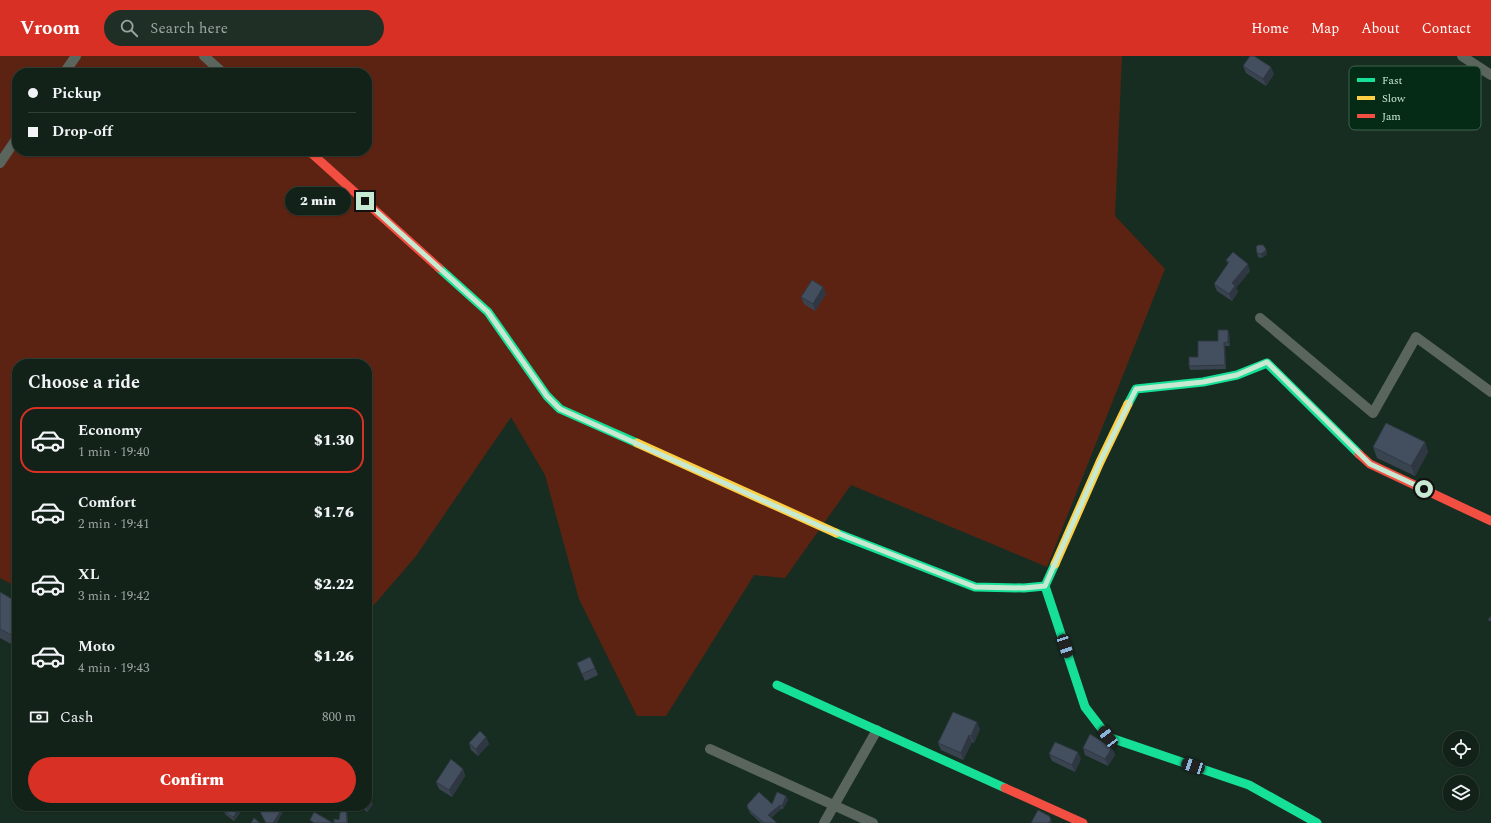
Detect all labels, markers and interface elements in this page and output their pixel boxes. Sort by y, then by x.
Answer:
search box [104,10,384,46]
text: Vroom [20,14,80,43]
icon: search [118,17,140,39]
text: Search here [150,17,228,40]
text: Home [1251,18,1289,39]
text: Map [1311,18,1339,39]
text: About [1361,18,1400,39]
text: Contact [1422,18,1471,39]
legend [1349,66,1481,130]
text: Fast [1382,72,1403,89]
text: Pickup [52,82,101,105]
text: Slow [1382,90,1406,107]
text: Jam [1382,108,1401,125]
text: Drop-off [52,120,113,143]
callout: 2 min [285,187,351,215]
text: 2 min [300,191,336,211]
route end [356,192,374,210]
text: Choose a ride [28,369,140,396]
text: Economy [78,419,142,442]
icon: car [30,422,66,458]
text: $1.30 [314,429,354,452]
text: 1 min · 19:40 [78,442,150,462]
route start [1415,480,1433,498]
text: Comfort [78,491,136,514]
icon: car [30,494,66,530]
text: $1.76 [314,501,354,524]
text: 2 min · 19:41 [78,514,150,534]
text: XL [78,563,99,586]
icon: car [30,566,66,602]
text: $2.22 [314,573,354,596]
text: 3 min · 19:42 [78,586,150,606]
car [1056,633,1074,659]
text: Moto [78,635,115,658]
icon: car [30,638,66,674]
text: $1.26 [314,645,354,668]
text: 4 min · 19:43 [78,658,150,678]
icon: cash [28,706,50,728]
text: Cash [60,706,93,729]
text: 800 m [322,707,356,727]
car [1096,724,1120,750]
map controls [1443,731,1479,811]
button: locate [1443,731,1479,767]
car [1180,756,1206,776]
button: Confirm [28,757,356,803]
button: layers [1443,775,1479,811]

